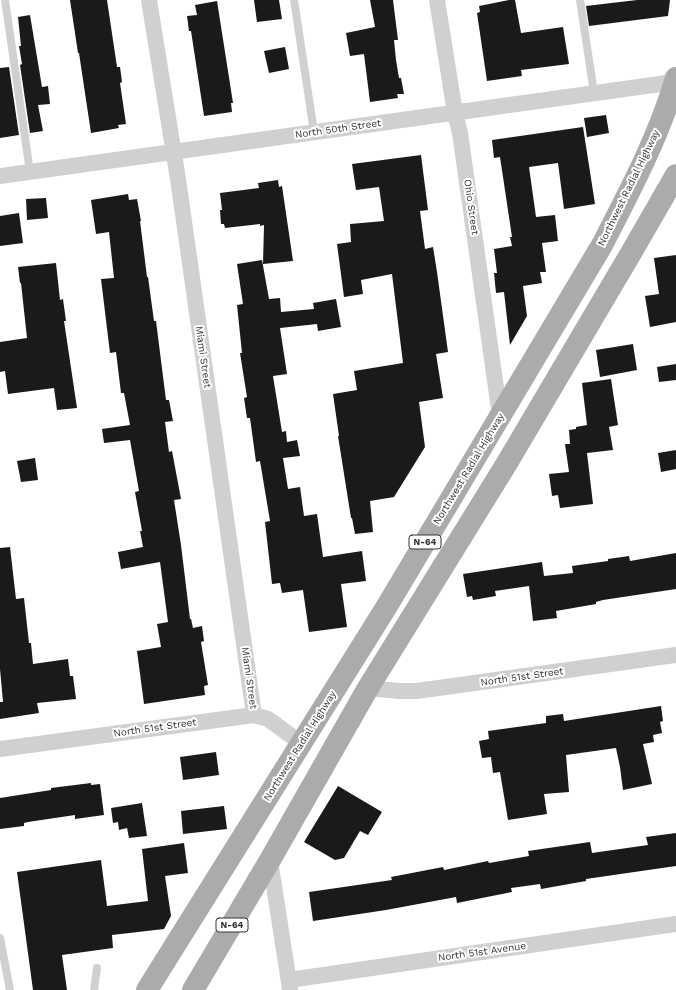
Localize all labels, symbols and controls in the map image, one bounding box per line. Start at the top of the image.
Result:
street label: North 50th Street [294,117,382,141]
street label: Northwest Radial Highway [596,128,662,248]
street label: Ohio Street [461,179,481,235]
street label: Miami Street [193,325,213,389]
street label: Northwest Radial Highway [431,411,507,527]
road number: N-64 [409,535,441,549]
street label: Miami Street [239,646,259,710]
street label: North 51st Street [480,665,564,689]
street label: Northwest Radial Highway [261,689,339,803]
street label: North 51st Street [113,716,197,740]
road number: N-64 [216,918,248,932]
street label: North 51st Avenue [437,940,527,964]

